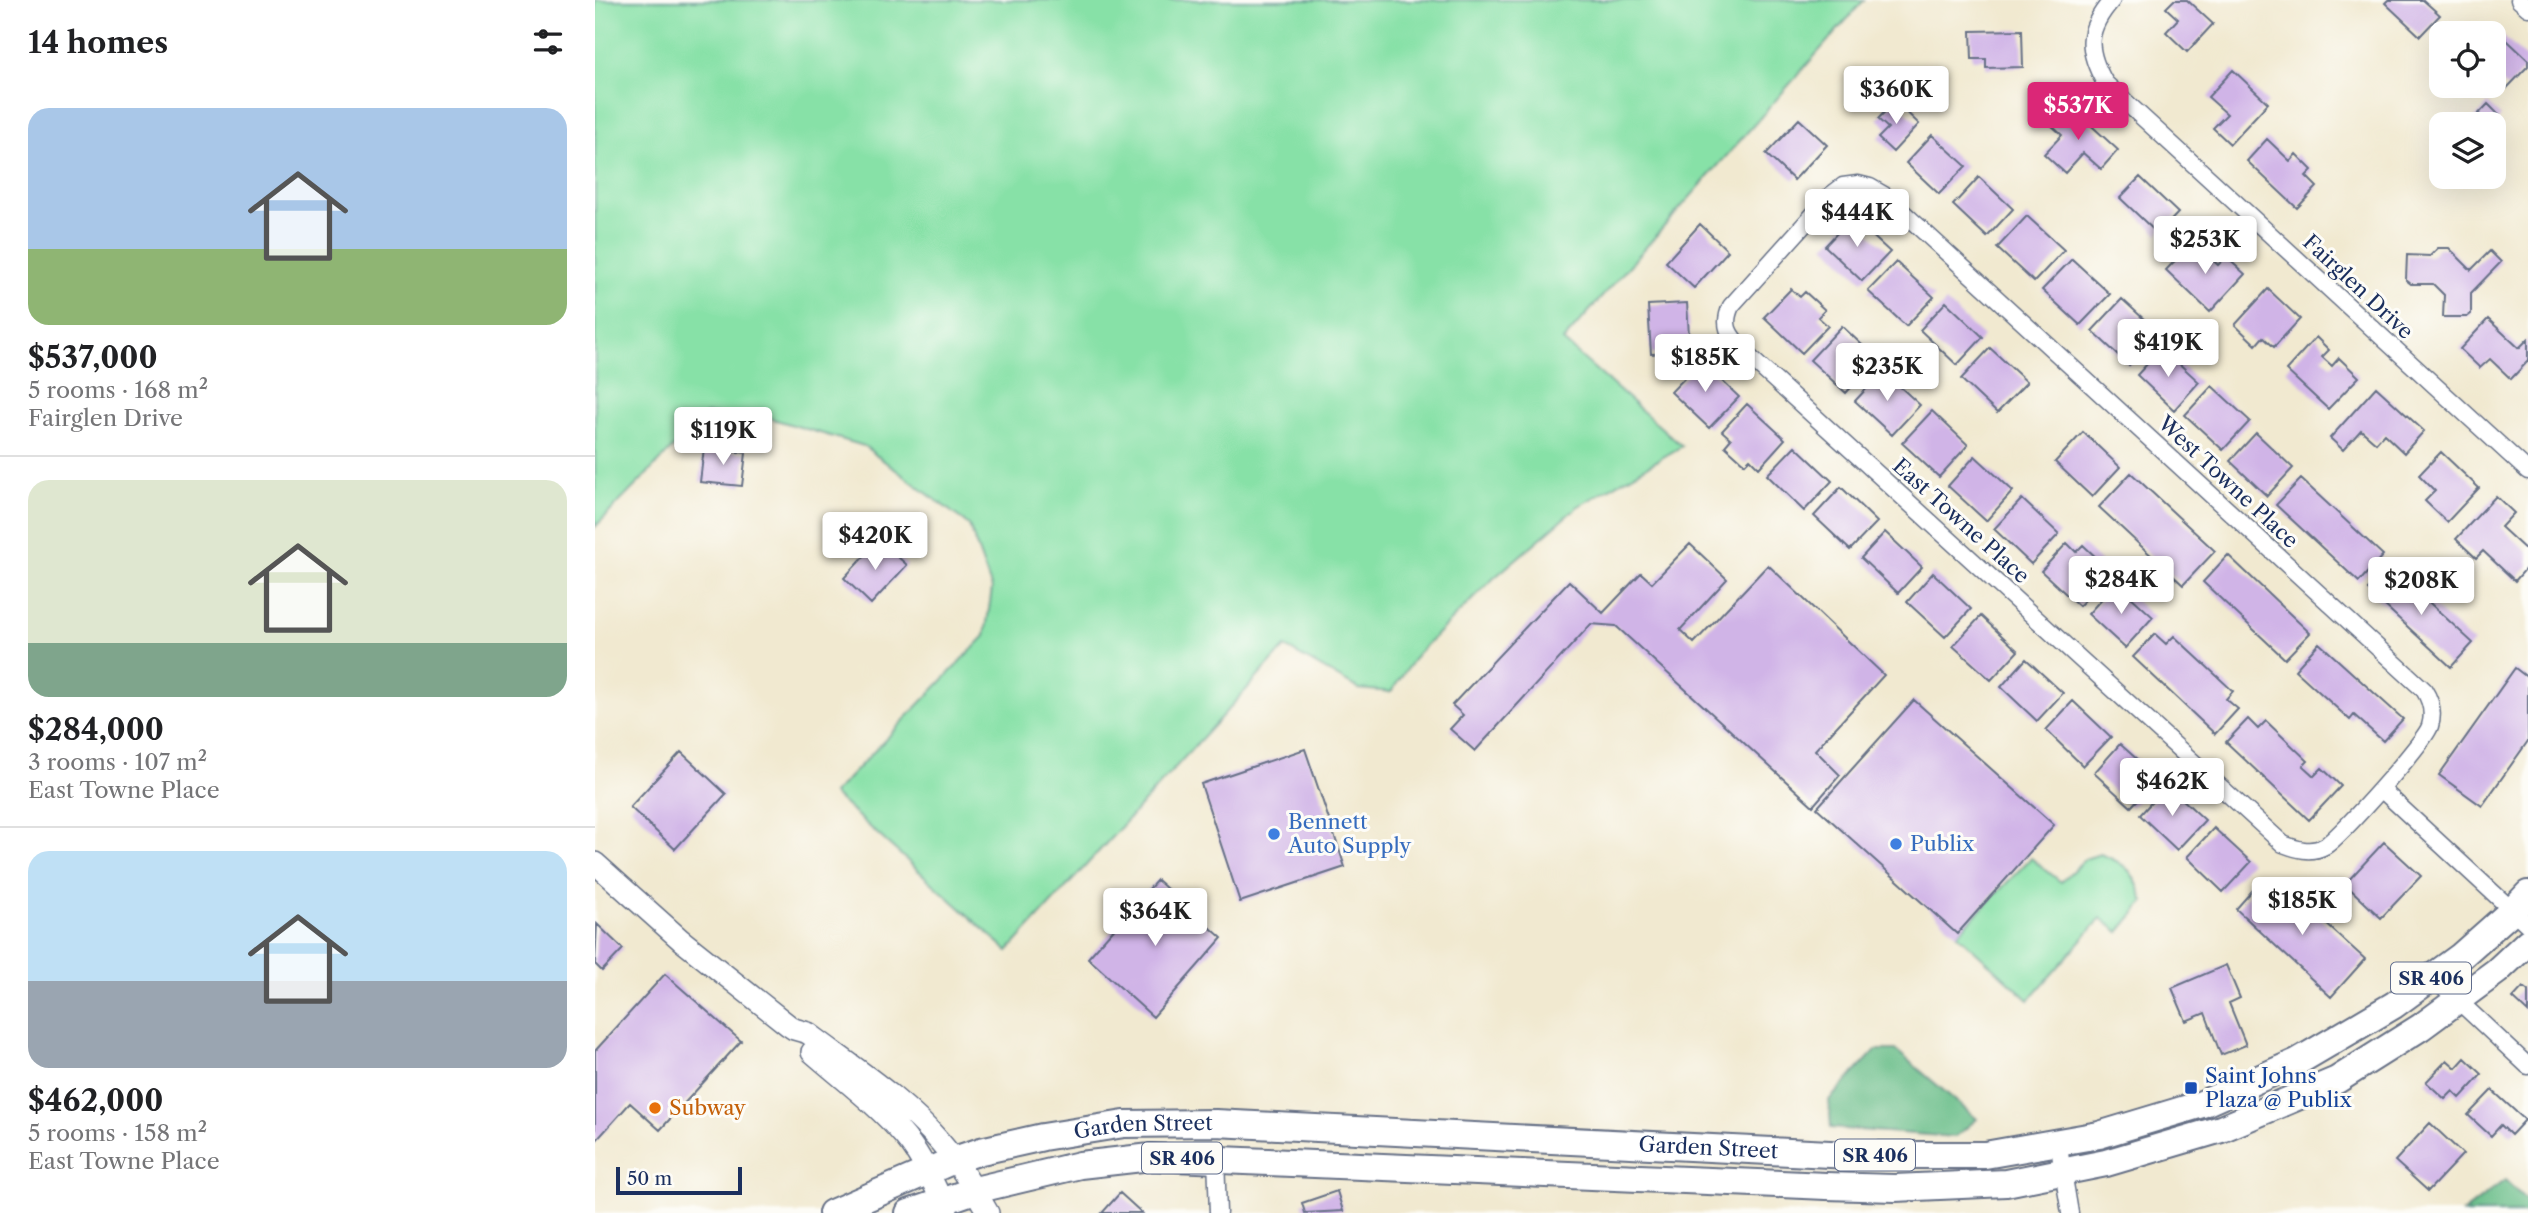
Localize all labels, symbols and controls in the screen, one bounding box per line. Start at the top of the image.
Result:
map controls [2429,21,2506,189]
button: locate [2429,21,2506,98]
icon: filters [529,23,567,61]
text: 14 homes [28,24,168,61]
pin: $360K [1847,66,1945,126]
text: $360K [1860,75,1932,103]
pin: $537K [2029,82,2127,142]
text: $537K [2044,91,2112,119]
button: layers [2429,112,2506,189]
icon: home [235,153,361,279]
pin: $444K [1808,190,1906,249]
text: $444K [1821,198,1893,226]
pin: $253K [2156,216,2254,276]
text: $253K [2170,225,2240,253]
street label: Fairglen Drive [2298,229,2419,344]
pin: $419K [2119,320,2217,379]
text: $419K [2134,328,2202,356]
pin: $185K [1656,334,1754,394]
text: $537,000 [28,339,158,376]
text: $185K [1671,343,1739,371]
pin: $235K [1838,344,1936,403]
text: $235K [1852,352,1922,380]
text: 5 rooms · 168 m² [28,376,208,404]
text: Fairglen Drive [28,404,183,432]
pin: $119K [674,407,772,467]
street label: West Towne Place [2152,410,2304,553]
text: $119K [690,416,756,444]
street label: East Towne Place [1888,453,2035,588]
pin: $420K [826,512,924,572]
text: $420K [838,521,912,549]
icon: home [235,525,361,651]
pin: $284K [2072,556,2170,616]
pin: $208K [2372,558,2470,617]
text: $284K [2085,565,2157,593]
text: $208K [2384,566,2458,594]
text: $284,000 [28,711,164,748]
text: 3 rooms · 107 m² [28,748,207,776]
pin: $462K [2123,758,2221,818]
text: $462K [2136,767,2208,795]
text: East Towne Place [28,776,220,804]
place label: Bennett Auto Supply [1287,809,1412,858]
marker: Bennett Auto Supply [1266,826,1282,842]
place label: Publix [1910,831,1975,856]
marker: Publix [1888,836,1904,852]
pin: $185K [2253,878,2351,937]
text: $185K [2268,886,2336,914]
pin: $364K [1106,888,1204,948]
icon: home [235,896,361,1022]
text: $364K [1119,897,1191,925]
road number: SR 406 [2391,962,2471,994]
place label: Saint Johns Plaza @ Publix [2205,1063,2352,1112]
marker: Saint Johns Plaza @ Publix [2183,1080,2199,1096]
text: $462,000 [28,1082,163,1119]
place label: Subway [669,1095,746,1120]
marker: Subway [647,1100,663,1116]
street label: Garden Street [1072,1110,1213,1144]
text: 5 rooms · 158 m² [28,1119,207,1147]
street label: Garden Street [1638,1131,1779,1163]
road number: SR 406 [1835,1140,1915,1170]
road number: SR 406 [1142,1142,1222,1174]
text: East Towne Place [28,1147,220,1175]
scale bar [616,1164,742,1196]
text: 50 m [627,1167,672,1190]

